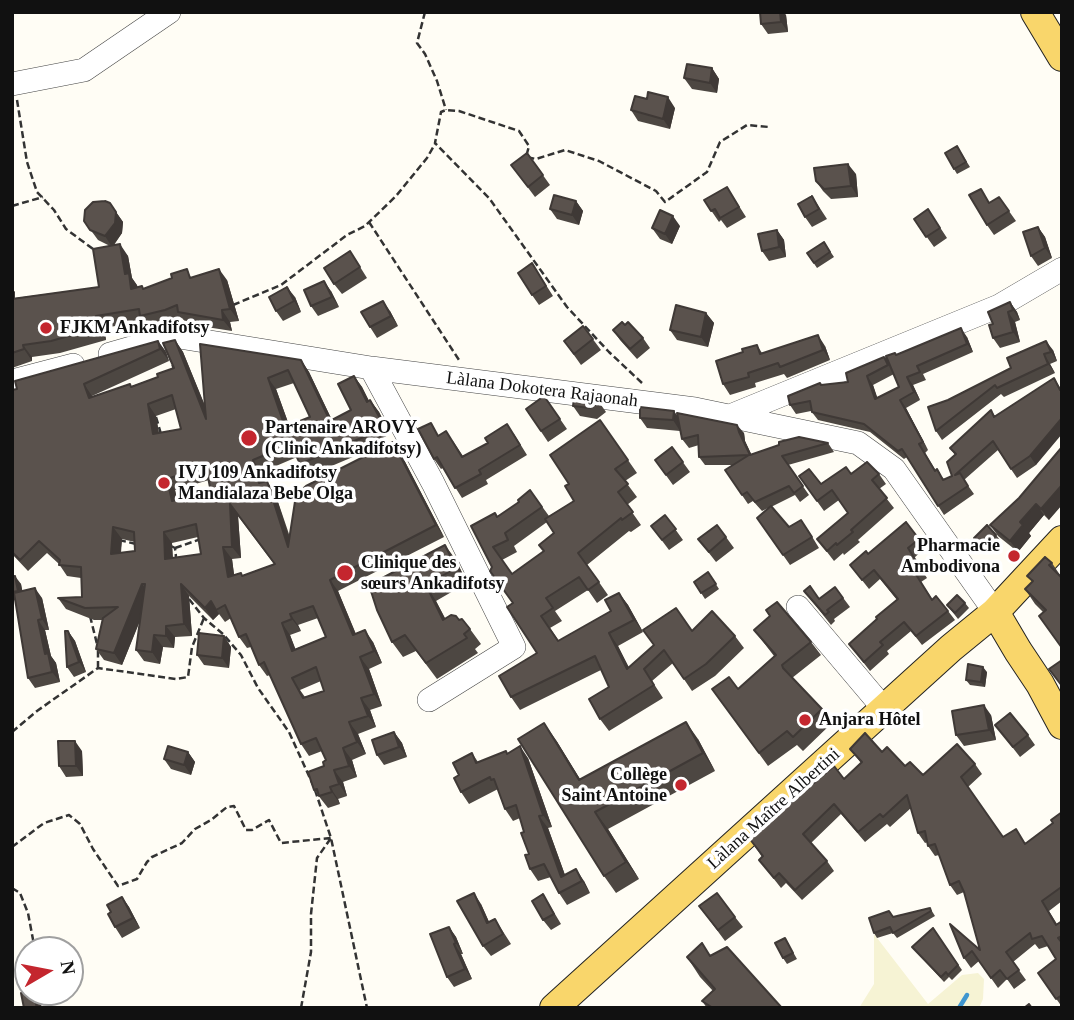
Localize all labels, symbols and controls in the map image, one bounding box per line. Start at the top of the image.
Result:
place label: FJKM Ankadifotsy [60,317,210,339]
marker: FJKM Ankadifotsy [38,320,54,336]
street label: Làlana Dokotera Rajaonah [445,368,639,412]
place label: Partenaire AROVY (Clinic Ankadifotsy) [265,417,422,460]
marker: Partenaire AROVY (Clinic Ankadifotsy) [239,428,259,448]
place label: IVJ 109 Ankadifotsy Mandialaza Bebe Olga [178,462,353,504]
marker: IVJ 109 Ankadifotsy Mandialaza Bebe Olga [156,475,172,491]
place label: Pharmacie Ambodivona [901,535,1000,578]
marker: Pharmacie Ambodivona [1006,548,1022,564]
place label: Clinique des sœurs Ankadifotsy [361,552,505,594]
marker: Clinique des sœurs Ankadifotsy [335,563,355,583]
place label: Anjara Hôtel [819,709,920,731]
marker: Anjara Hôtel [797,712,813,728]
street label: Làlana Maître Albertini [703,744,845,874]
place label: Collège Saint Antoine [561,764,667,806]
marker: Collège Saint Antoine [673,777,689,793]
north arrow [14,936,84,1006]
text: N [57,959,80,976]

